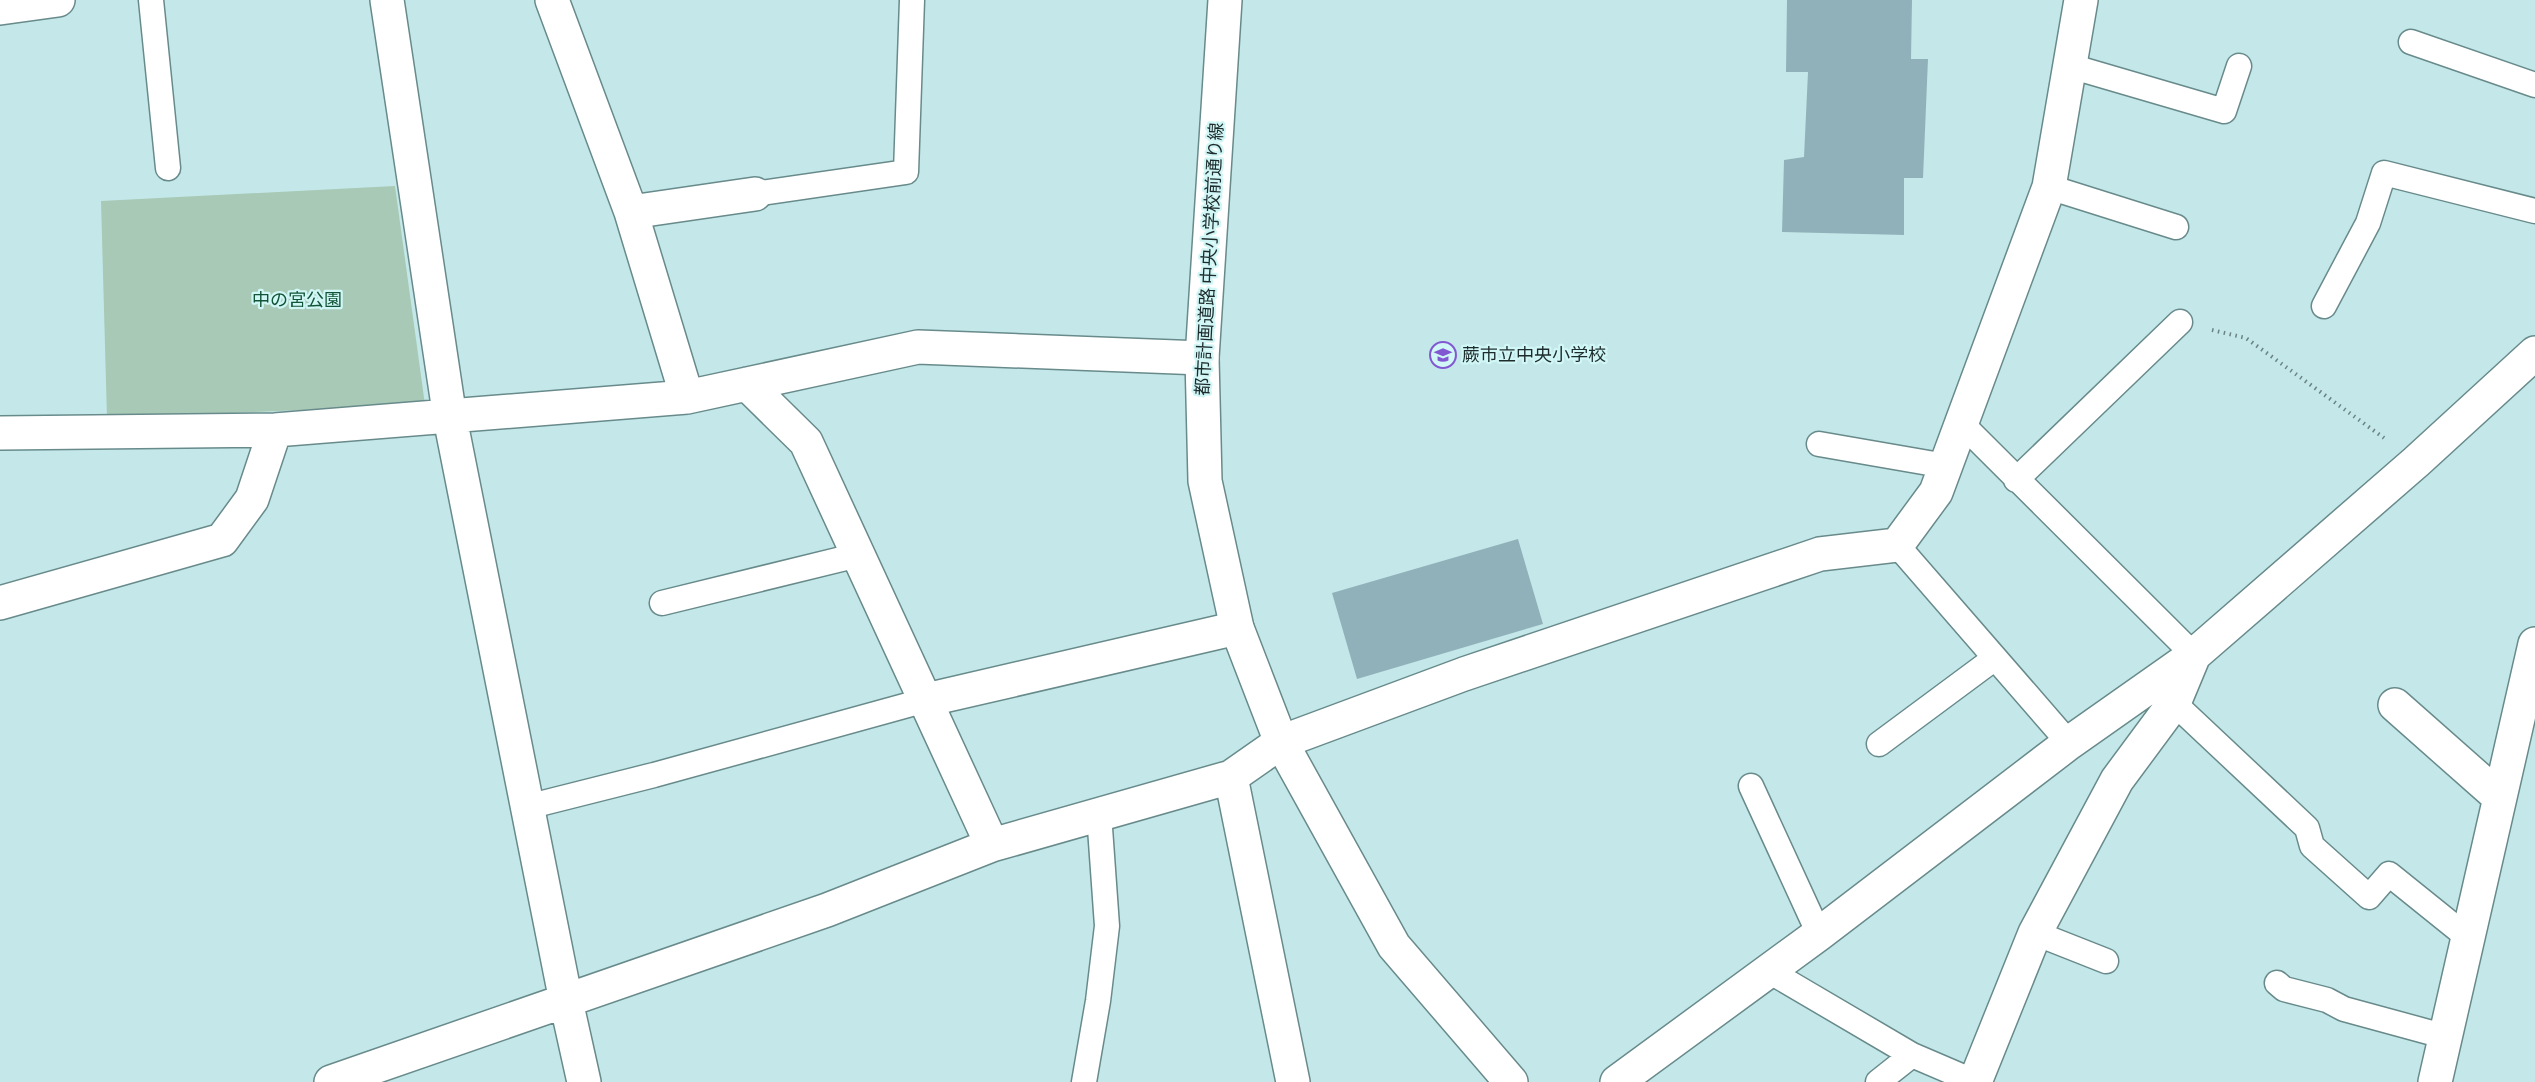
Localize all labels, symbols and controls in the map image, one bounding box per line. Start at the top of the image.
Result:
street label: 都市計画道路 中央小学校前通り線 [1190,122,1230,396]
park label: 中の宮公園 [252,288,342,313]
school or university icon: 蕨市立中央小学校 [1428,340,1458,370]
place label: 蕨市立中央小学校 [1462,343,1606,368]

